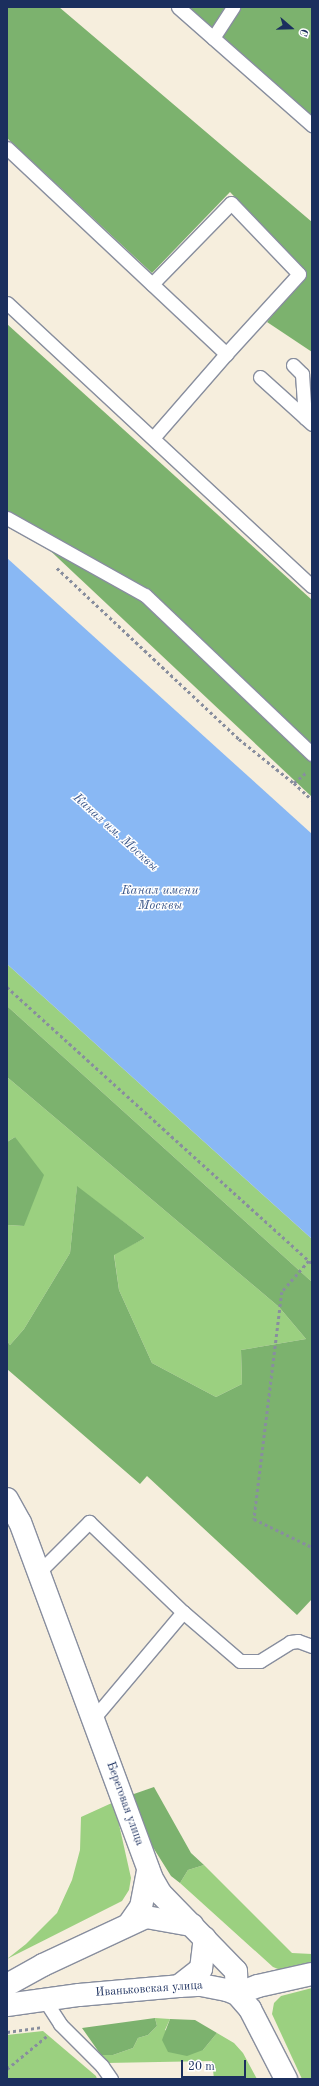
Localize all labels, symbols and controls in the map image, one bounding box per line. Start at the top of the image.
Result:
north arrow [271,8,311,48]
text: С [296,27,309,38]
water label: Канал им. Москвы [69,791,161,875]
water label: Канал имени Москвы [121,884,199,915]
street label: Береговая улица [102,1760,146,1848]
street label: Иваньковская улица [95,1979,203,2001]
scale bar [183,2052,248,2078]
text: 20 m [188,2061,215,2073]

